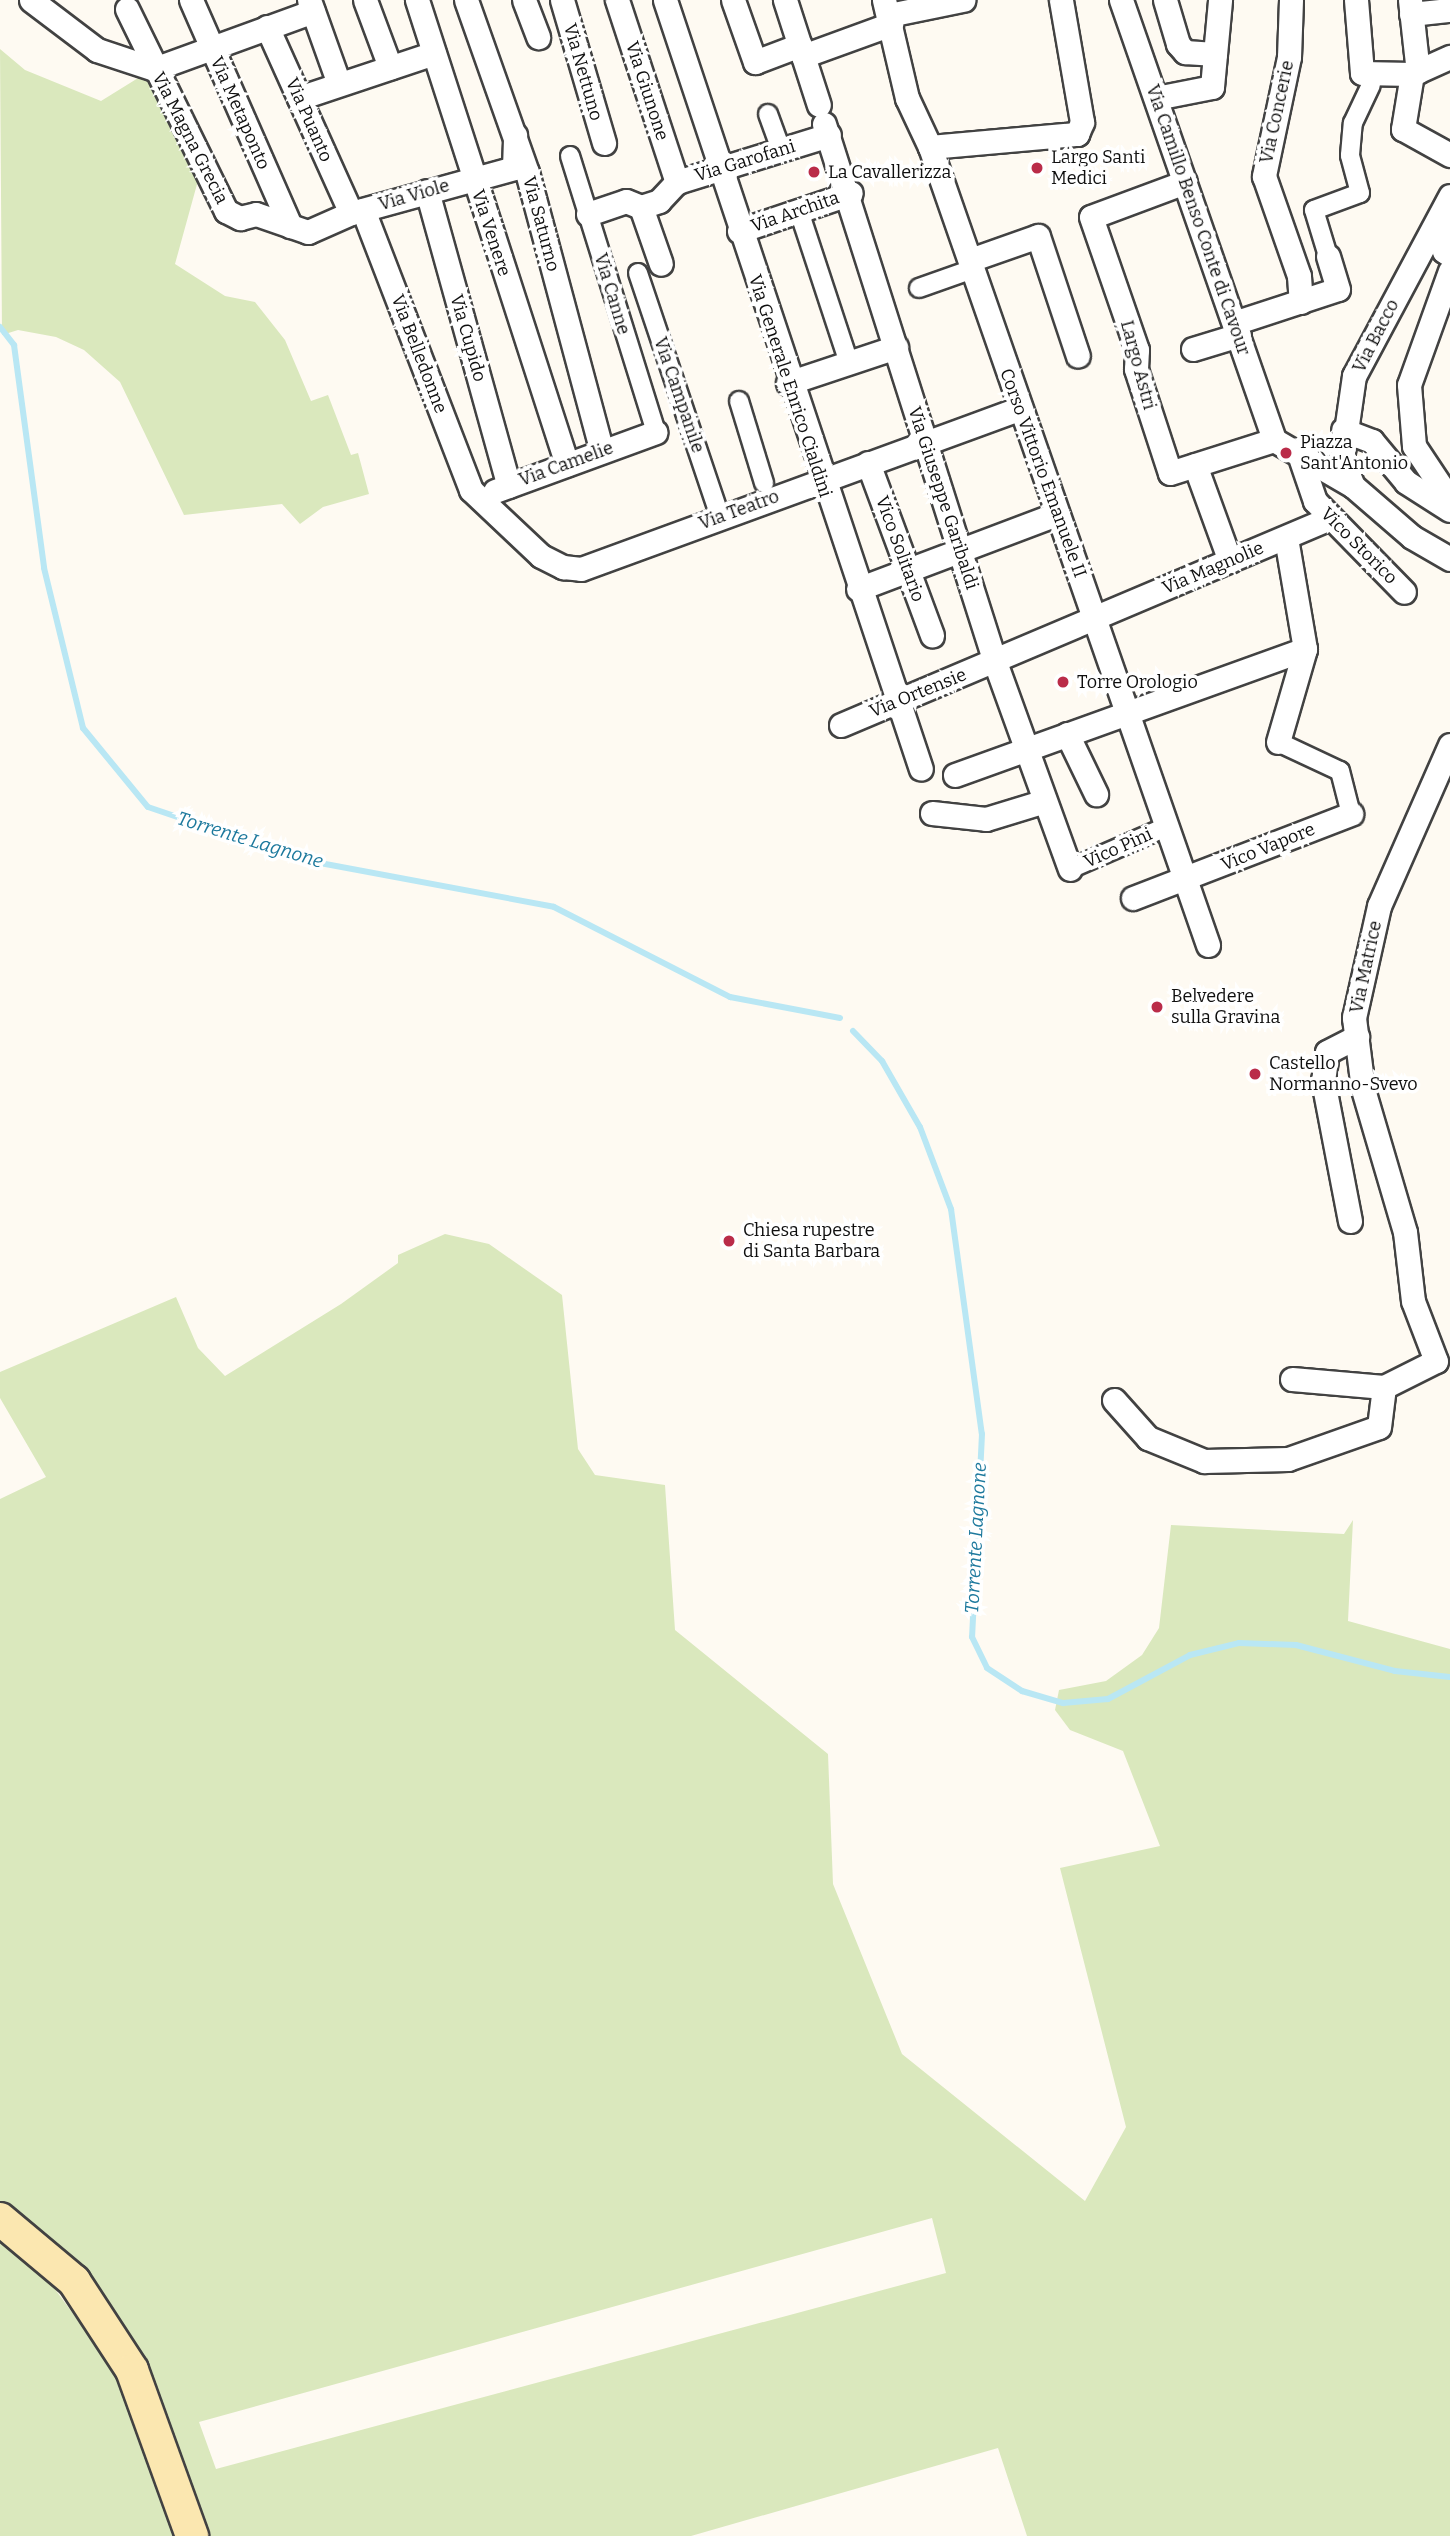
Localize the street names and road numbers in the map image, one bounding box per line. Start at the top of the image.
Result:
street label: Via Nettuno [559,21,607,123]
street label: Via Giunone [621,39,673,143]
street label: Via Metaponto [206,53,274,173]
street label: Via Concerie [1256,59,1298,165]
street label: Via Magna Grecia [147,68,233,208]
street label: Via Puanto [281,75,337,165]
street label: Via Camillo Benso Conte di Cavour [1141,82,1255,358]
street label: Via Garofani [692,136,798,186]
street label: Via Saturno [518,174,564,274]
street label: Via Viole [376,175,452,215]
street label: Via Venere [467,187,515,279]
street label: Via Archita [748,187,842,237]
street label: Via Canne [589,251,635,337]
street label: Via Generale Enrico Cialdini [744,272,836,500]
street label: Via Belledonne [386,292,452,416]
street label: Via Cupido [445,292,491,384]
street label: Via Bacco [1348,296,1404,376]
street label: Largo Astri [1116,318,1160,412]
street label: Via Campanile [649,334,709,456]
street label: Corso Vittorio Emanuele II [995,366,1091,580]
street label: Via Giuseppe Garibaldi [903,404,983,592]
street label: Via Camelie [516,437,616,491]
street label: Via Teatro [696,485,782,535]
street label: Vico Solitario [871,493,929,605]
street label: Vico Storico [1316,503,1402,589]
street label: Via Magnolie [1159,537,1267,599]
street label: Via Ortensie [866,664,970,722]
street label: Vico Vapore [1218,818,1318,876]
street label: Vico Pini [1080,823,1156,873]
street label: Via Matrice [1346,919,1386,1015]

